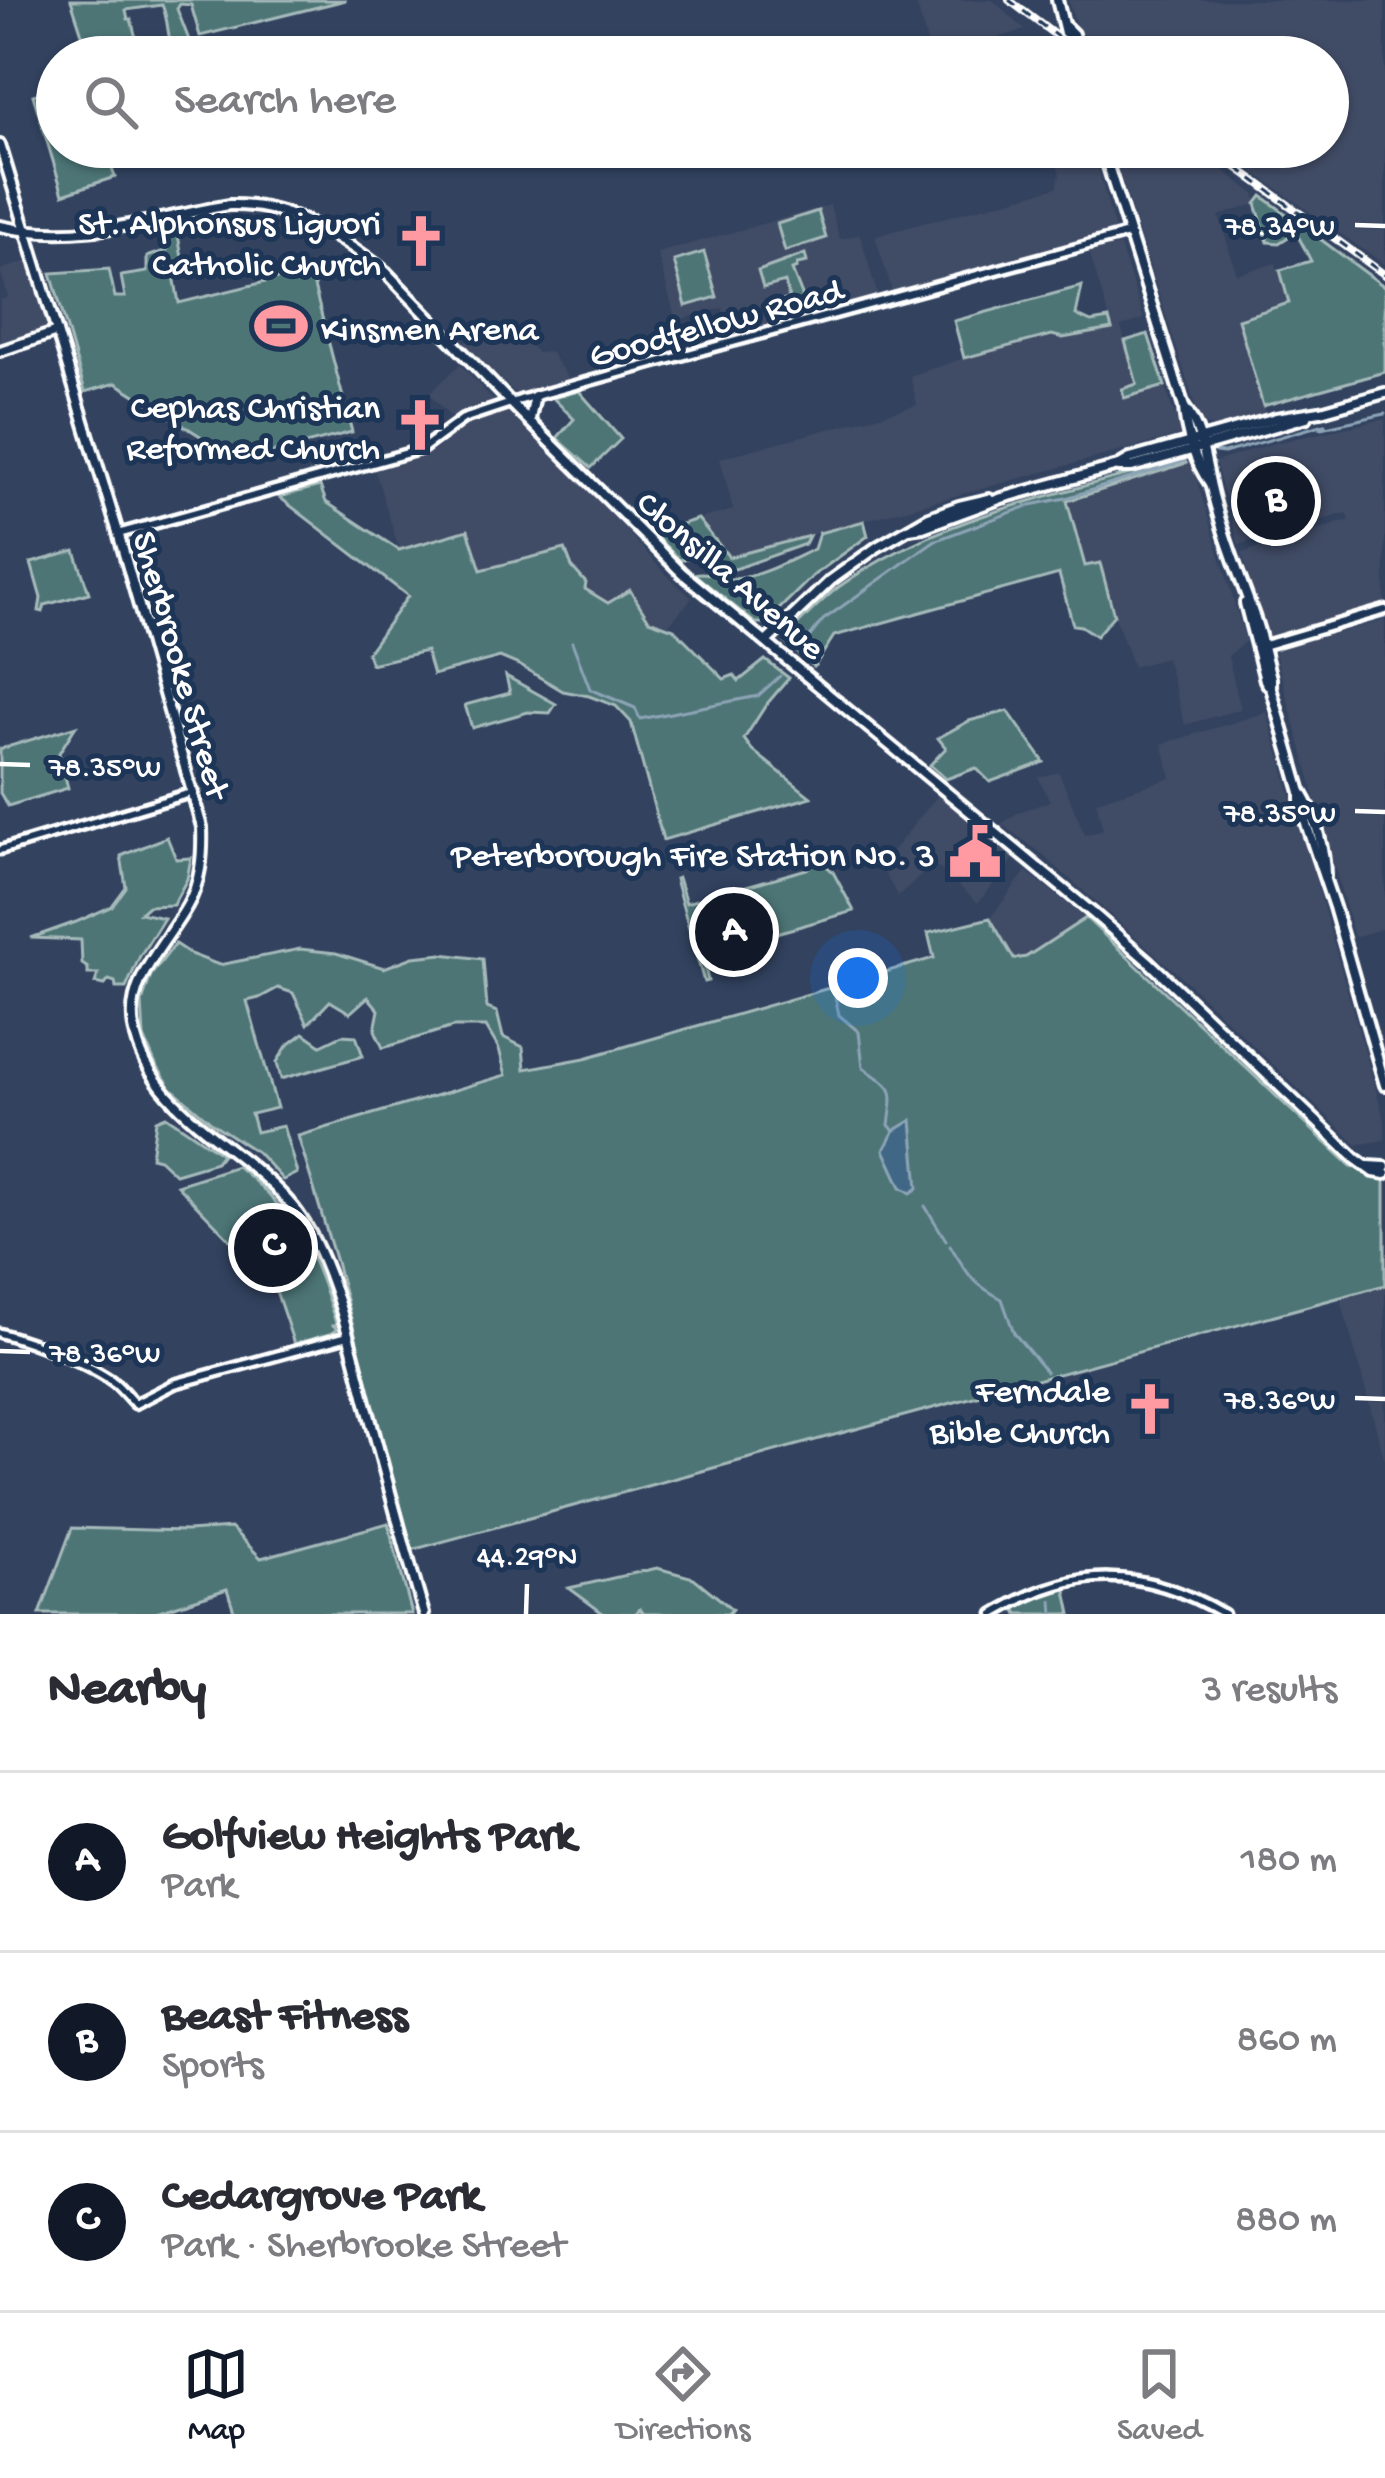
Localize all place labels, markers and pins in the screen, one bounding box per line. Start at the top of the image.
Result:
place label: St. Alphonsus Liguori Catholic Church [78,205,381,289]
church icon: St. Alphonsus Liguori Catholic Church [392,212,450,270]
sports icon: Kinsmen Arena [252,297,310,355]
place label: Kinsmen Arena [321,311,539,354]
place label: Cephas Christian Reformed Church [126,389,380,473]
church icon: Cephas Christian Reformed Church [391,396,449,454]
pin: B [1237,456,1315,546]
public building icon: Peterborough Fire Station No. 3 [946,823,1004,881]
place label: Peterborough Fire Station No. 3 [450,837,935,880]
pin: A [695,887,773,977]
pin: C [234,1203,312,1293]
place label: Ferndale Bible Church [929,1373,1110,1457]
church icon: Ferndale Bible Church [1121,1380,1179,1438]

